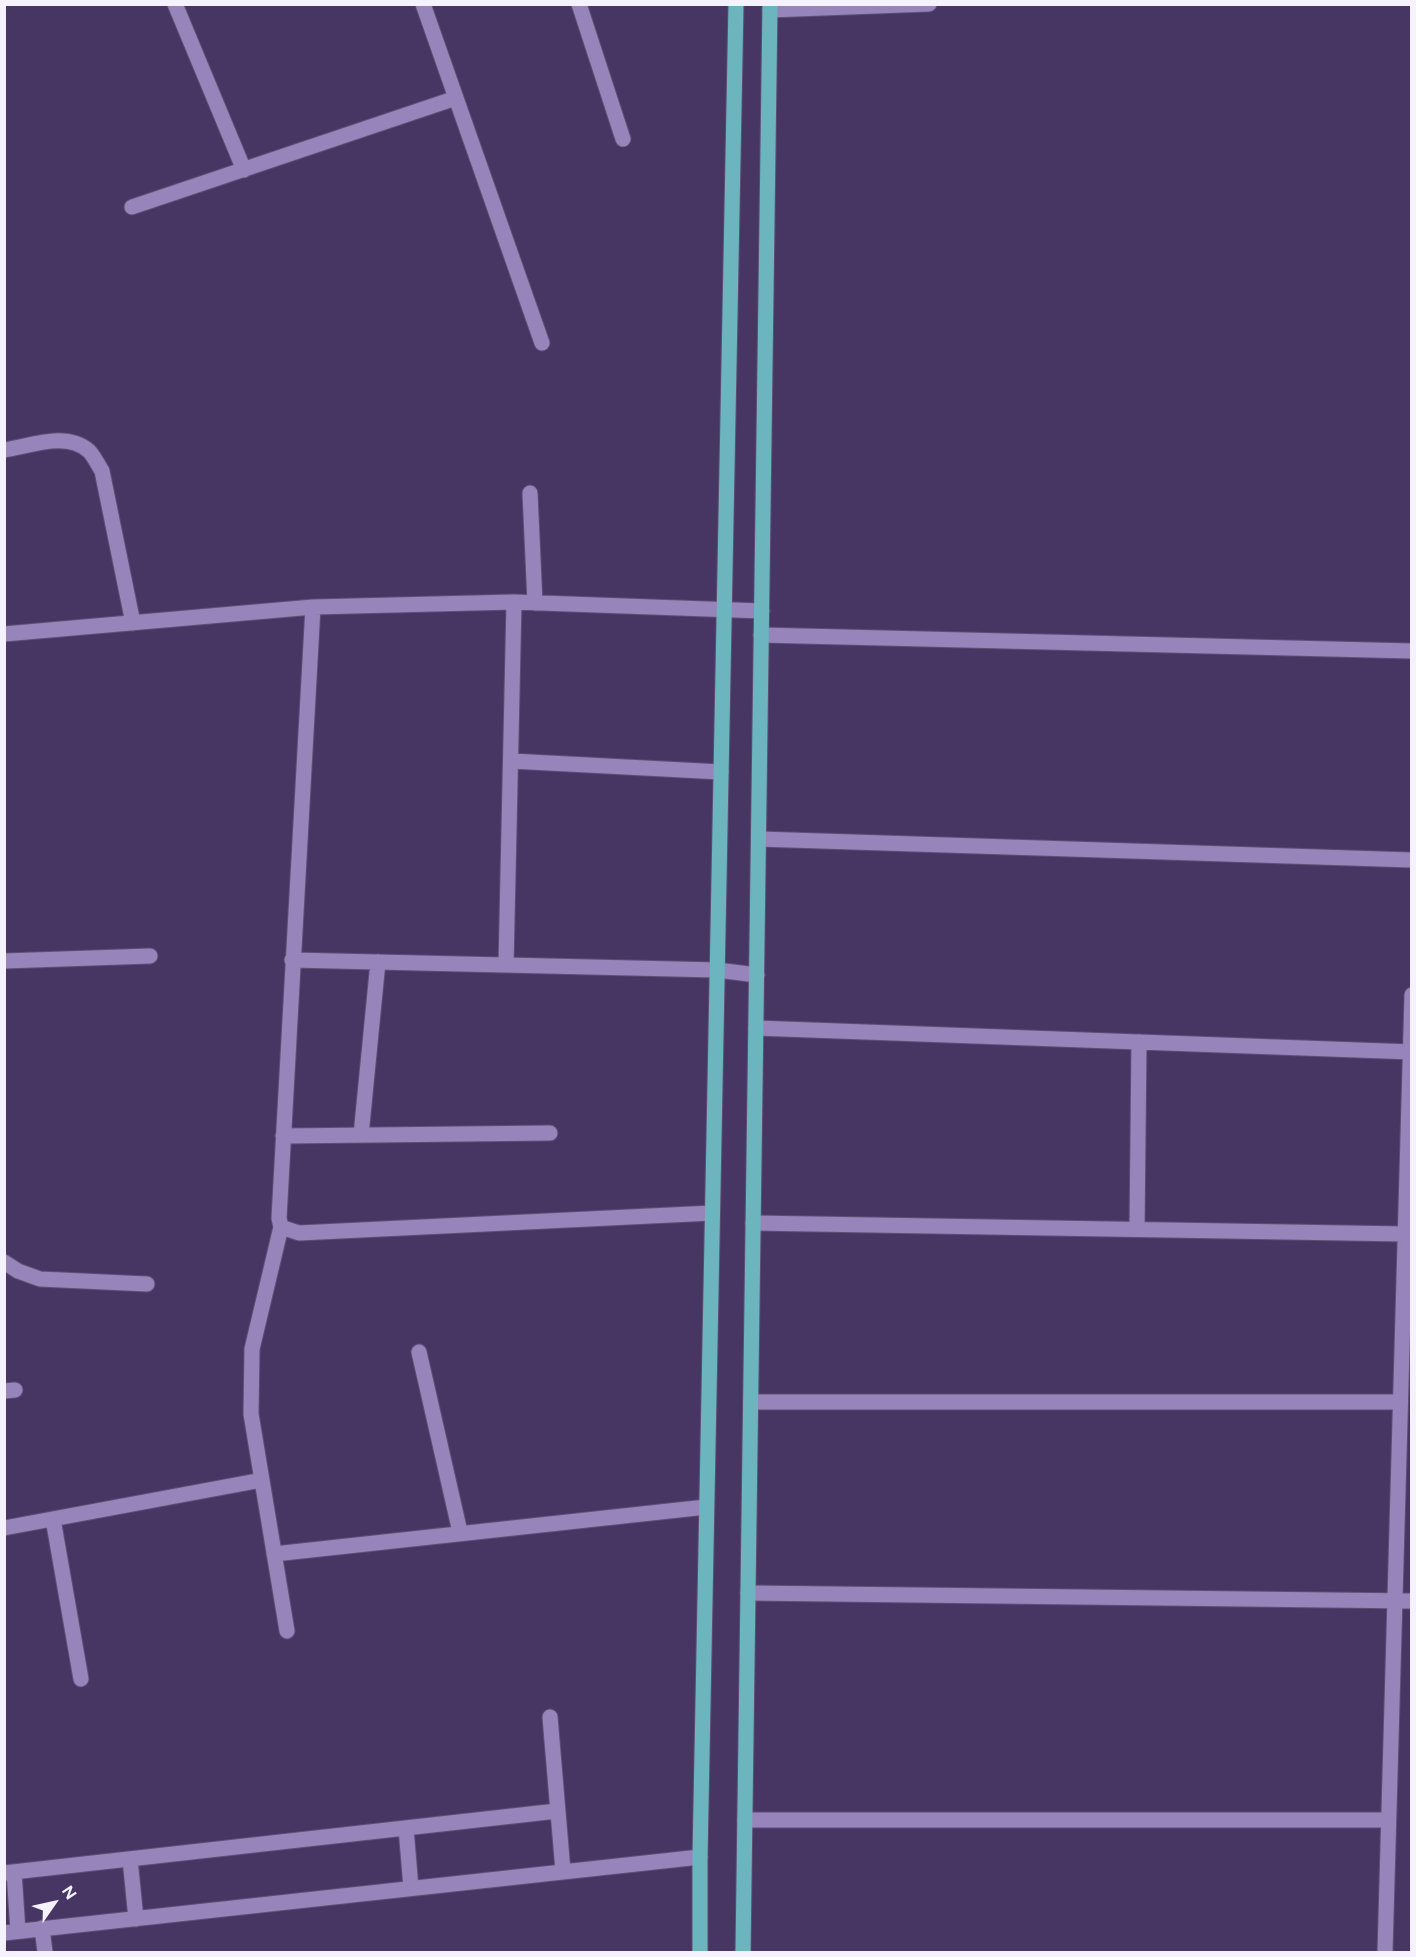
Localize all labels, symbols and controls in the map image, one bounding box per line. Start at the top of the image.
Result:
north arrow [24,1873,84,1933]
text: N [58,1882,81,1903]

